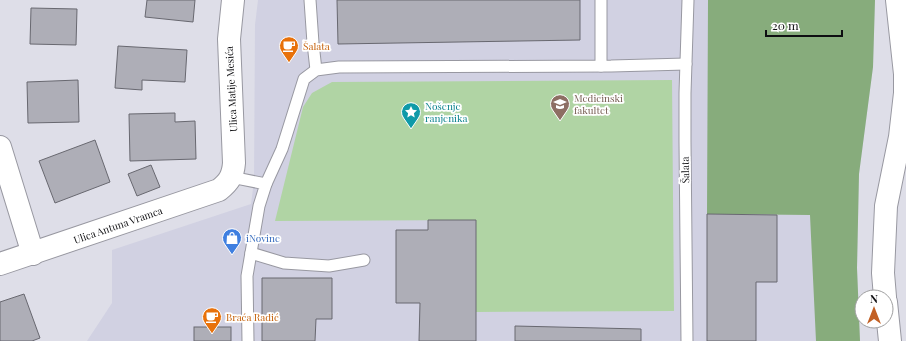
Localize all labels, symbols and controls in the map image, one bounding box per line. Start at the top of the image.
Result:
scale bar [766,12,842,38]
text: 20 m [772,17,799,33]
cafe icon: Šalata [278,35,300,63]
place label: Šalata [303,39,330,53]
street label: Ulica Matije Mesića [222,46,240,132]
place label: Medicinski fakultet [574,91,623,117]
school or university icon: Medicinski fakultet [549,93,571,121]
place label: Nošenje ranjenika [425,99,467,125]
place icon: Nošenje ranjenika [400,101,422,129]
street label: Šalata [678,156,692,183]
street label: Ulica Antuna Vramca [72,203,164,247]
shop icon: iNovine [221,227,243,255]
place label: iNovine [246,231,280,245]
north arrow [854,289,894,329]
text: N [870,291,878,306]
cafe icon: Braća Radić [201,306,223,334]
place label: Braća Radić [226,310,279,324]

